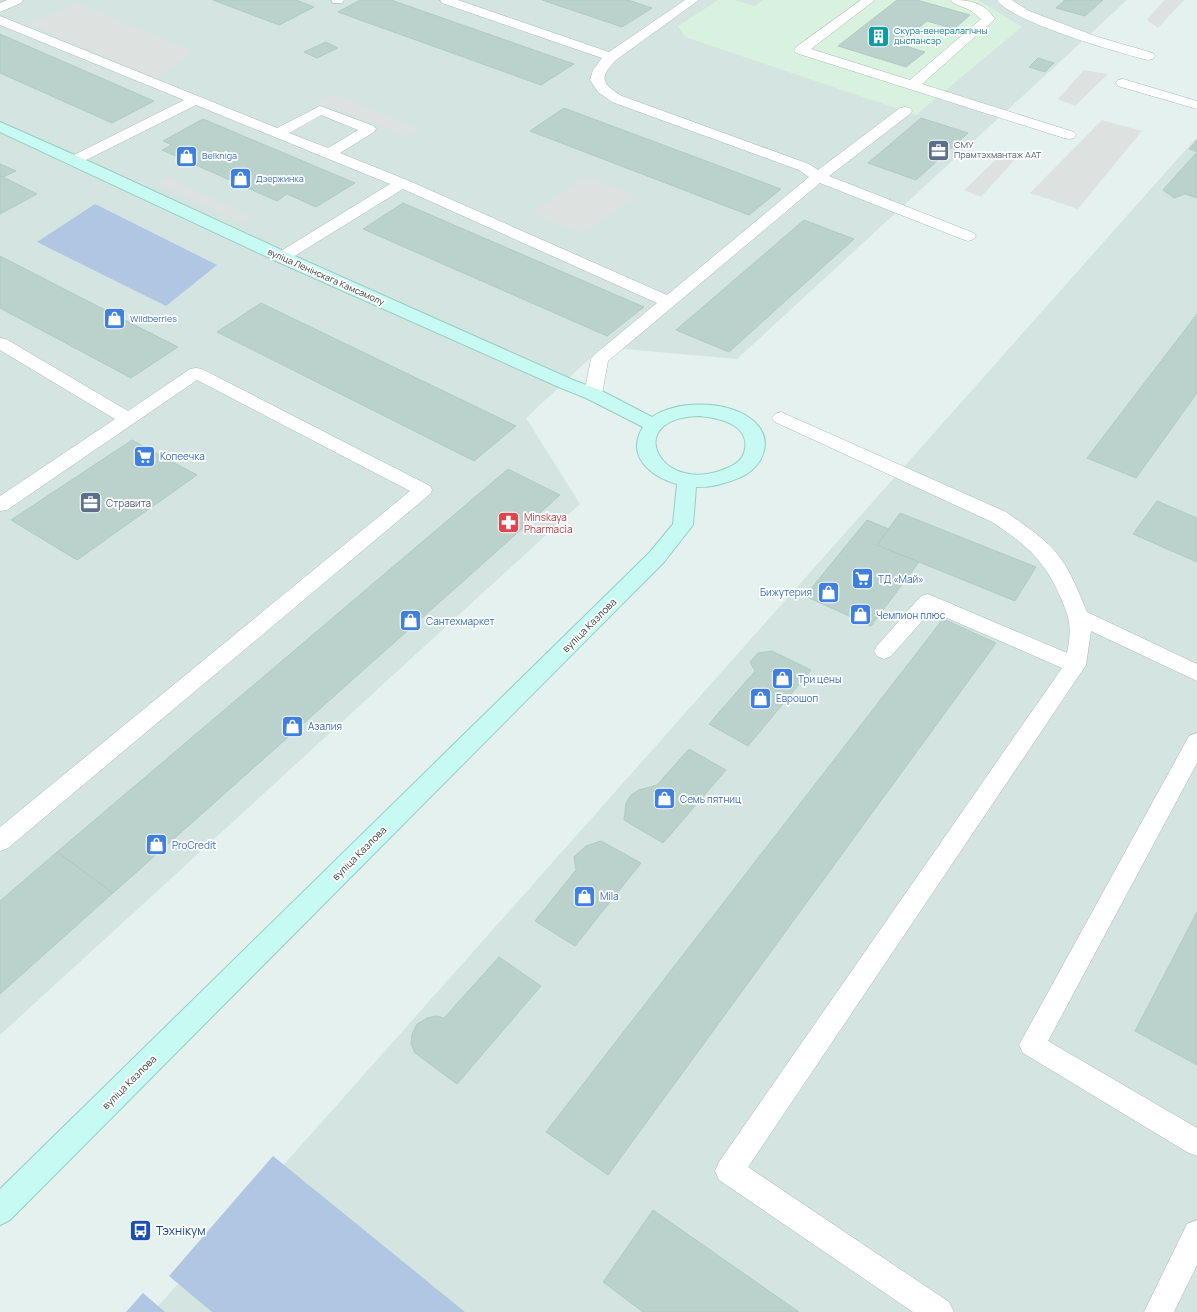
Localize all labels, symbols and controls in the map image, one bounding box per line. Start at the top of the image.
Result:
building icon: Скура-венералагічны дыспансэр [866,23,892,49]
place label: Скура-венералагічны дыспансэр [894,24,987,47]
office icon: СМУ Прамтэхмантаж ААТ [925,137,951,163]
place label: СМУ Прамтэхмантаж ААТ [954,138,1042,161]
shop icon: Belkniga [174,143,200,169]
place label: Belkniga [202,149,237,162]
shop icon: Дзержинка [227,166,253,192]
place label: Дзержинка [256,172,304,185]
street label: вуліца Ленінскага Камсамолу [266,245,387,308]
shop icon: Wildberries [102,306,128,332]
place label: Wildberries [130,312,177,325]
supermarket icon: Копеечка [132,443,158,469]
place label: Копеечка [160,449,205,463]
office icon: Стравита [78,490,104,516]
place label: Стравита [106,496,151,510]
pharmacy icon: Minskaya Pharmacia [496,510,522,536]
place label: Minskaya Pharmacia [524,510,572,536]
supermarket icon: ТД «Май» [850,566,876,592]
place label: ТД «Май» [878,572,924,586]
shop icon: Бижутерия [815,579,841,605]
place label: Бижутерия [760,585,812,599]
street label: вуліца Казлова [559,595,619,655]
shop icon: Чемпион плюс [847,602,873,628]
shop icon: Сантехмаркет [397,608,423,634]
place label: Чемпион плюс [876,608,946,622]
place label: Сантехмаркет [426,614,495,628]
shop icon: Три цены [769,666,795,692]
place label: Три цены [798,672,842,686]
shop icon: Еврошоп [747,685,773,711]
place label: Еврошоп [776,691,818,705]
shop icon: Азалия [279,713,305,739]
place label: Азалия [308,719,342,733]
shop icon: Семь пятниц [652,786,678,812]
place label: Семь пятниц [680,792,742,806]
street label: вуліца Казлова [329,823,389,883]
shop icon: ProCredit [143,832,169,858]
place label: ProCredit [172,838,216,852]
shop icon: Mila [572,883,598,909]
place label: Mila [600,889,619,903]
street label: вуліца Казлова [99,1052,159,1112]
bus stop icon: Тэхнікум [128,1218,154,1244]
place label: Тэхнікум [156,1222,206,1239]

